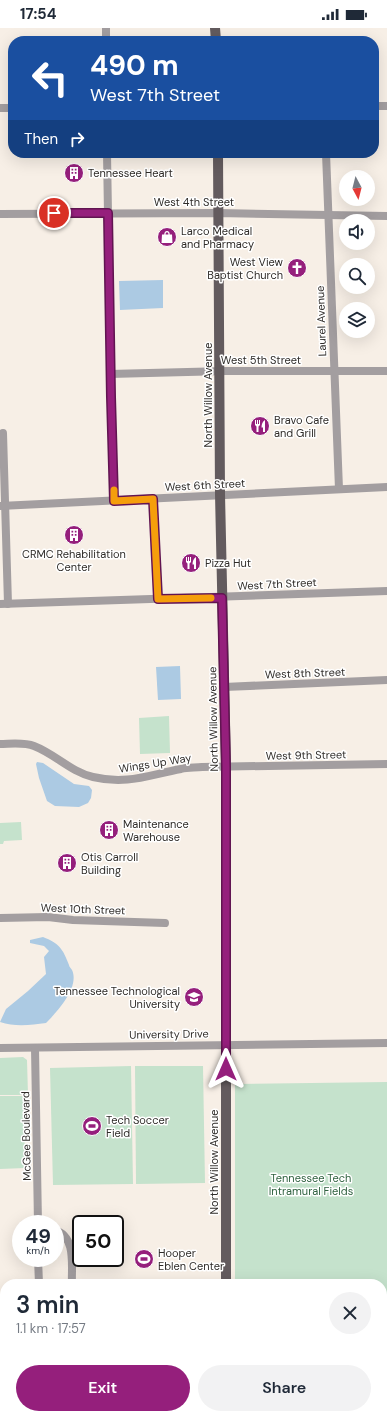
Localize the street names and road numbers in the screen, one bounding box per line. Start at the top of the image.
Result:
street label: West 4th Street [154,195,234,209]
street label: Laurel Avenue [313,285,329,357]
street label: North Willow Avenue [201,343,215,447]
street label: West 5th Street [221,353,301,367]
street label: West 6th Street [164,476,246,494]
street label: West 7th Street [237,575,317,593]
street label: West 8th Street [265,665,345,681]
street label: North Willow Avenue [205,666,221,772]
street label: West 9th Street [266,747,346,763]
street label: Wings Up Way [118,750,192,776]
street label: West 10th Street [41,901,125,917]
street label: University Drive [129,1026,209,1042]
street label: McGee Boulevard [18,1091,34,1181]
street label: North Willow Avenue [207,1110,221,1214]

